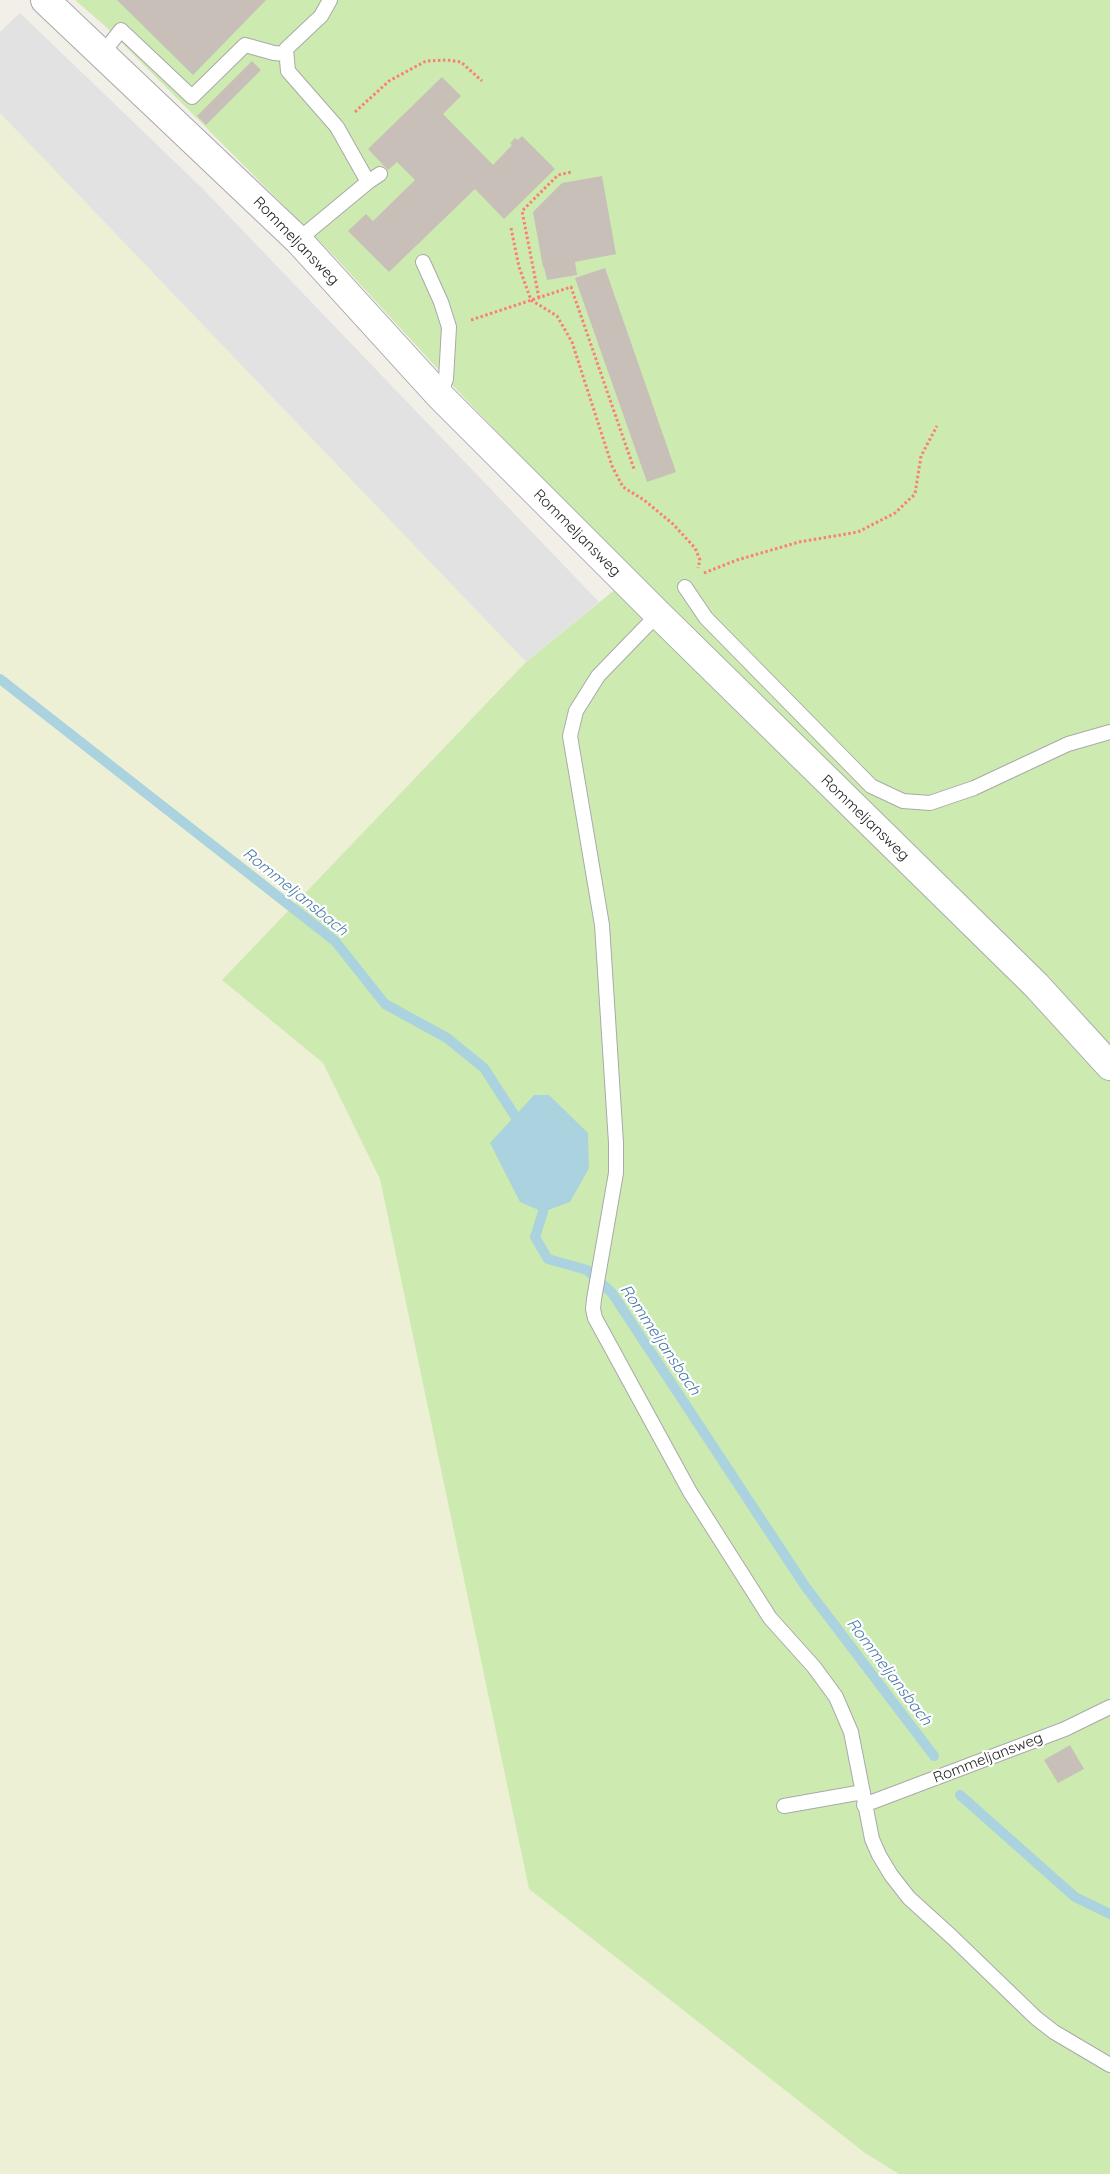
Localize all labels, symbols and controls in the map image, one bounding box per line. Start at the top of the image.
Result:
street label: Rommeljansweg [249,193,343,289]
street label: Rommeljansweg [530,486,624,580]
street label: Rommeljansweg [817,771,913,865]
water label: Rommeljansbach [239,844,351,940]
water label: Rommeljansbach [616,1281,704,1399]
water label: Rommeljansbach [842,1615,936,1729]
street label: Rommeljansweg [931,1729,1045,1787]

